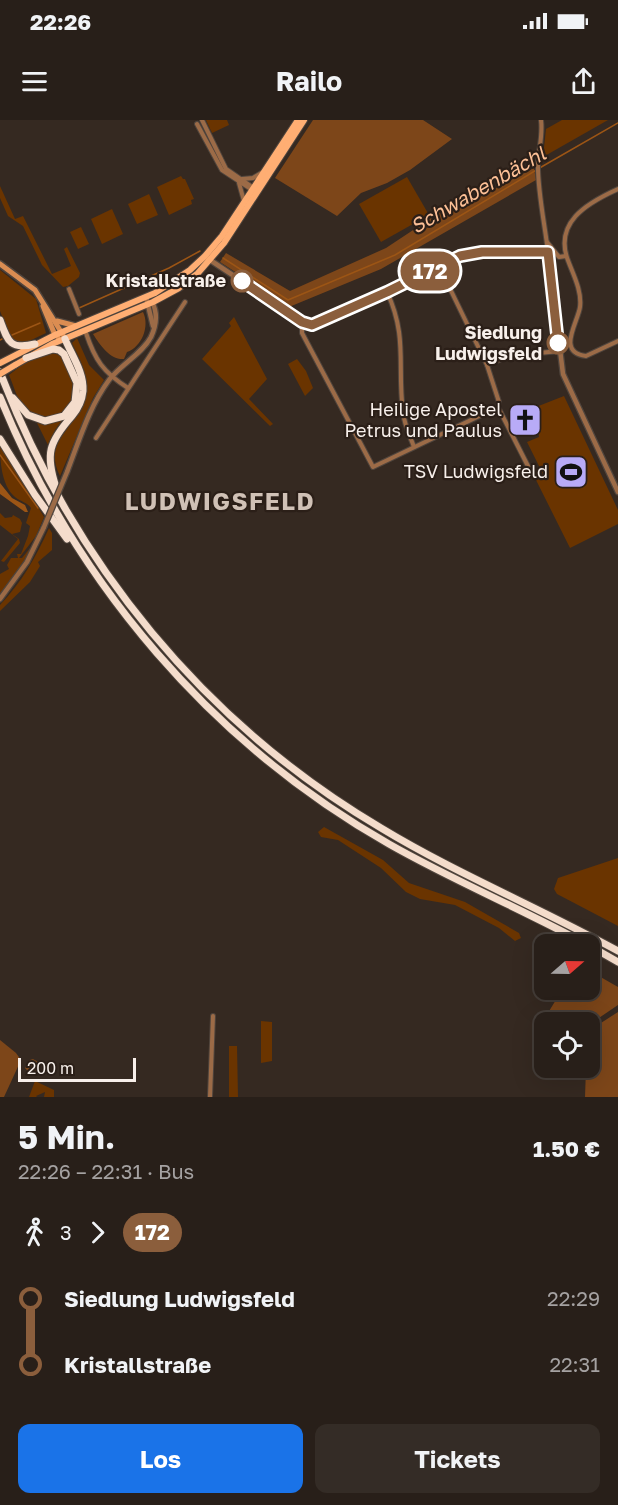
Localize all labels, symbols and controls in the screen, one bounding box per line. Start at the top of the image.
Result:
text: 22:26 [30,8,91,35]
icon: menu [18,65,51,98]
text: Railo [276,65,342,97]
icon: share [567,65,600,98]
water label: Schwabenbächl [406,140,550,238]
line badge: 172 [396,252,464,290]
text: 172 [412,258,448,284]
place label: Kristallstraße [106,269,226,291]
marker: Kristallstraße [231,270,253,292]
place label: Siedlung Ludwigsfeld [435,321,542,364]
marker: Siedlung Ludwigsfeld [547,332,569,354]
place label: Heilige Apostel Petrus und Paulus [344,398,502,441]
church icon: Heilige Apostel Petrus und Paulus [507,402,543,438]
sports icon: TSV Ludwigsfeld [553,454,589,490]
place label: TSV Ludwigsfeld [404,460,548,482]
district label: LUDWIGSFELD [125,486,315,515]
north arrow [534,934,600,1000]
map controls [534,934,600,1078]
button: locate [534,1012,600,1078]
scale bar [18,1055,136,1082]
text: 200 m [27,1058,74,1078]
text: 5 Min. [18,1117,115,1156]
text: 1.50 € [533,1135,600,1162]
text: 22:26 – 22:31 · Bus [18,1159,194,1183]
icon: walk [18,1216,51,1249]
icon: forward [81,1216,114,1249]
text: 172 [135,1219,170,1245]
text: 3 [60,1220,72,1244]
text: Siedlung Ludwigsfeld [64,1285,295,1312]
text: 22:29 [547,1286,600,1310]
text: Kristallstraße [64,1351,211,1378]
text: 22:31 [549,1352,600,1376]
button: Los [18,1424,303,1493]
button: Tickets [315,1424,600,1493]

